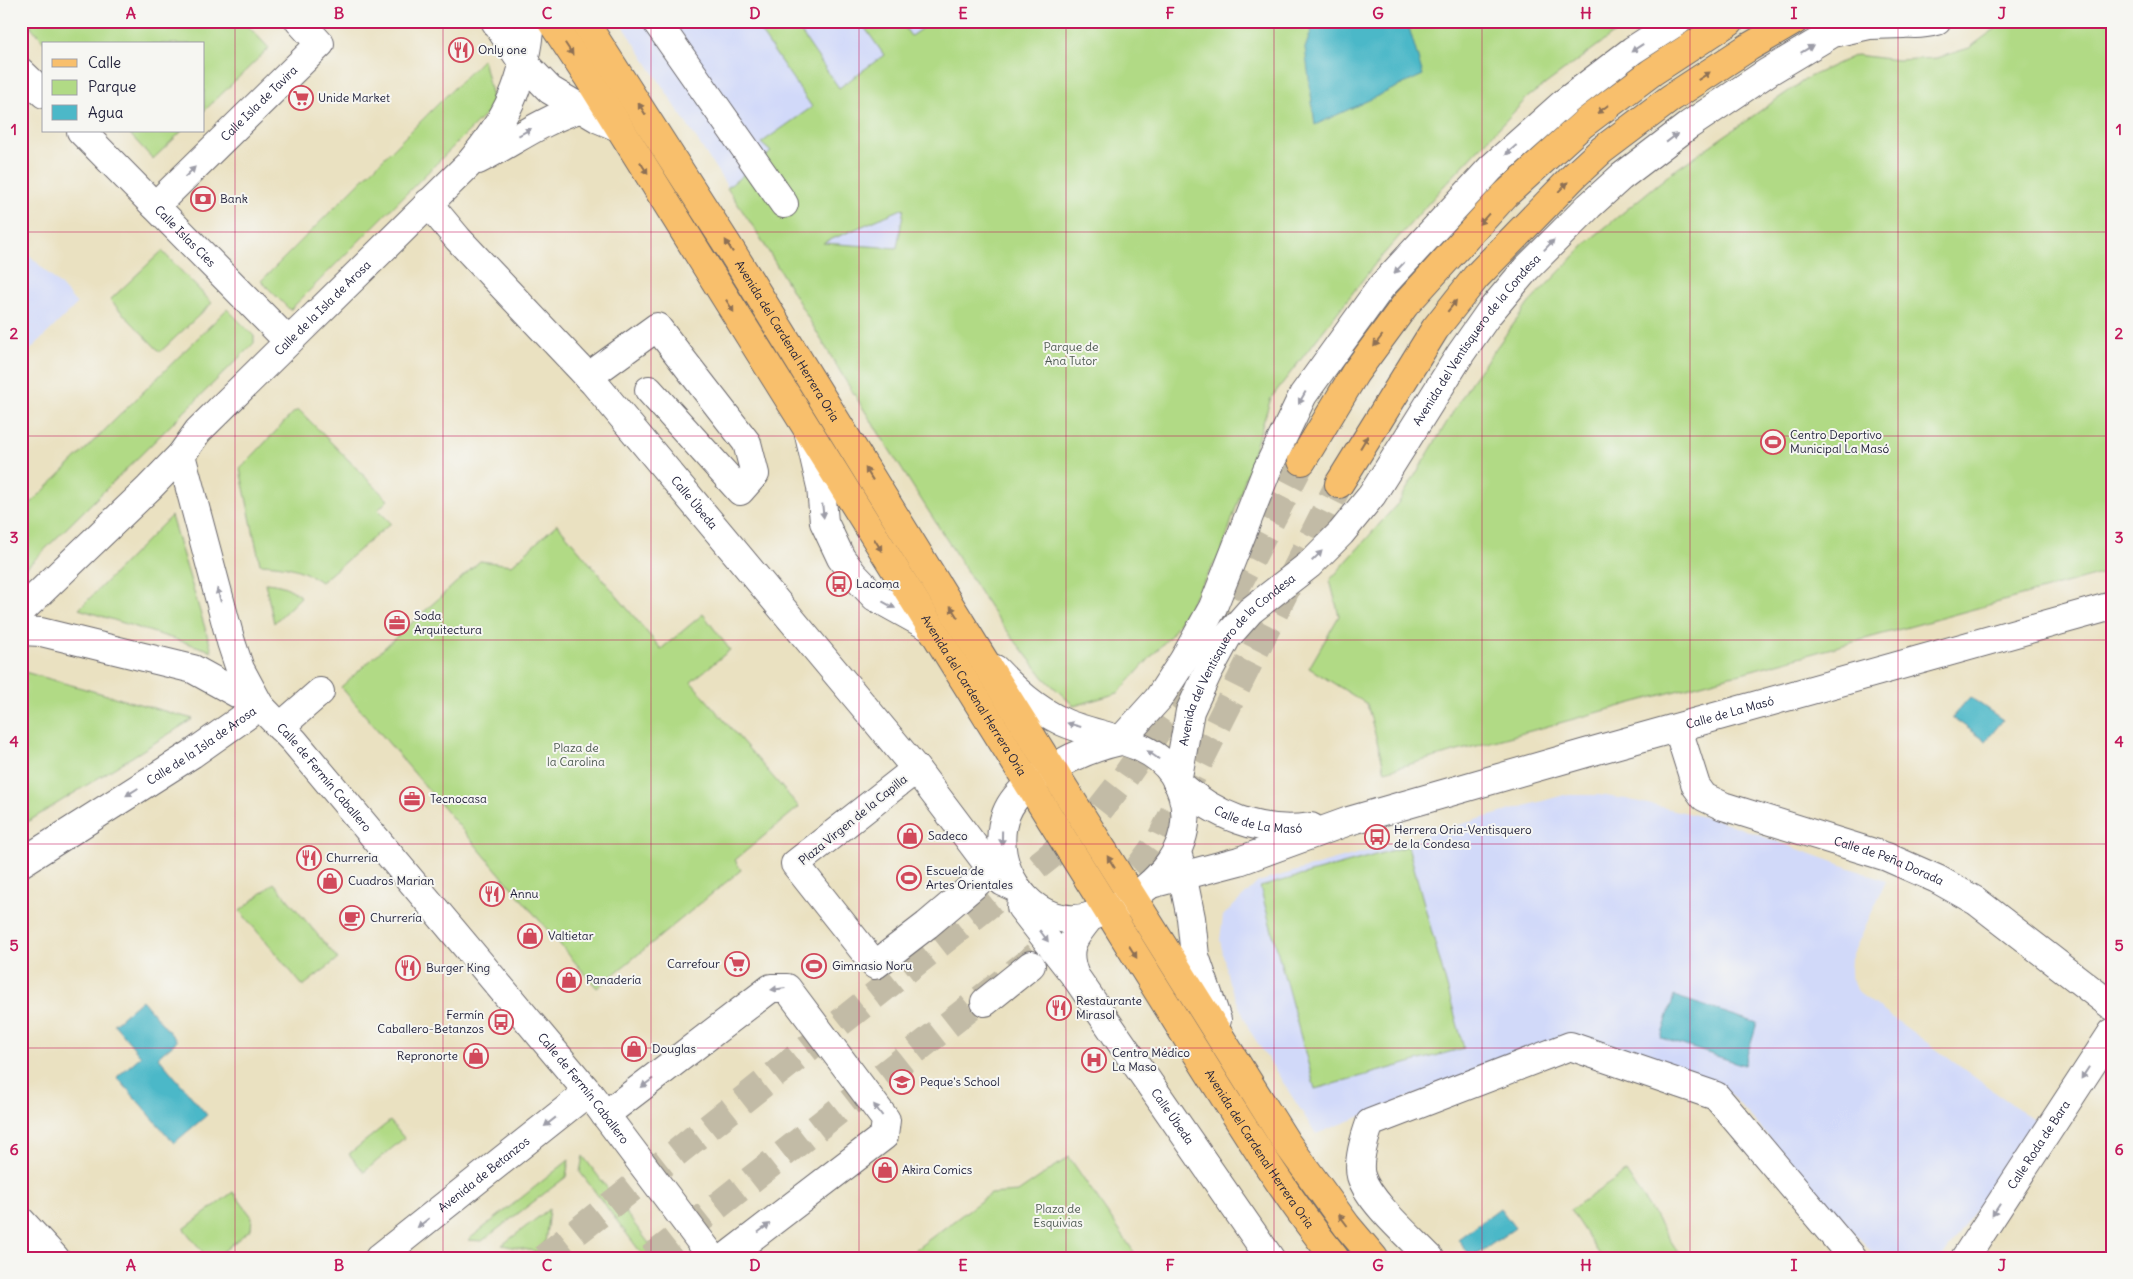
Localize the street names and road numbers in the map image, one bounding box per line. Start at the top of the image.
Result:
street label: Calle Isla de Tavira [217,62,300,144]
street label: Calle Islas Cíes [152,202,219,270]
street label: Avenida del Ventisquero de la Condesa [1409,251,1543,428]
street label: Calle de la Isla de Arosa [271,257,374,358]
street label: Avenida del Cardenal Herrera Oria [732,257,843,424]
street label: Calle Úbeda [668,473,721,532]
street label: Avenida del Ventisquero de la Condesa [1176,570,1298,747]
street label: Avenida del Cardenal Herrera Oria [918,612,1030,779]
street label: Calle de La Masó [1684,693,1776,732]
street label: Calle de la Isla de Arosa [144,703,259,788]
street label: Calle de Fermín Caballero [274,720,375,835]
street label: Plaza Virgen de la Capilla [795,771,910,868]
street label: Calle de La Masó [1212,802,1303,836]
street label: Calle de Peña Dorada [1832,833,1947,888]
street label: Calle de Fermín Caballero [535,1030,633,1147]
street label: Avenida del Cardenal Herrera Oria [1202,1067,1317,1231]
street label: Calle Úbeda [1148,1086,1197,1147]
street label: Calle Roda de Bara [2004,1097,2073,1192]
street label: Avenida de Betanzos [435,1133,532,1215]

